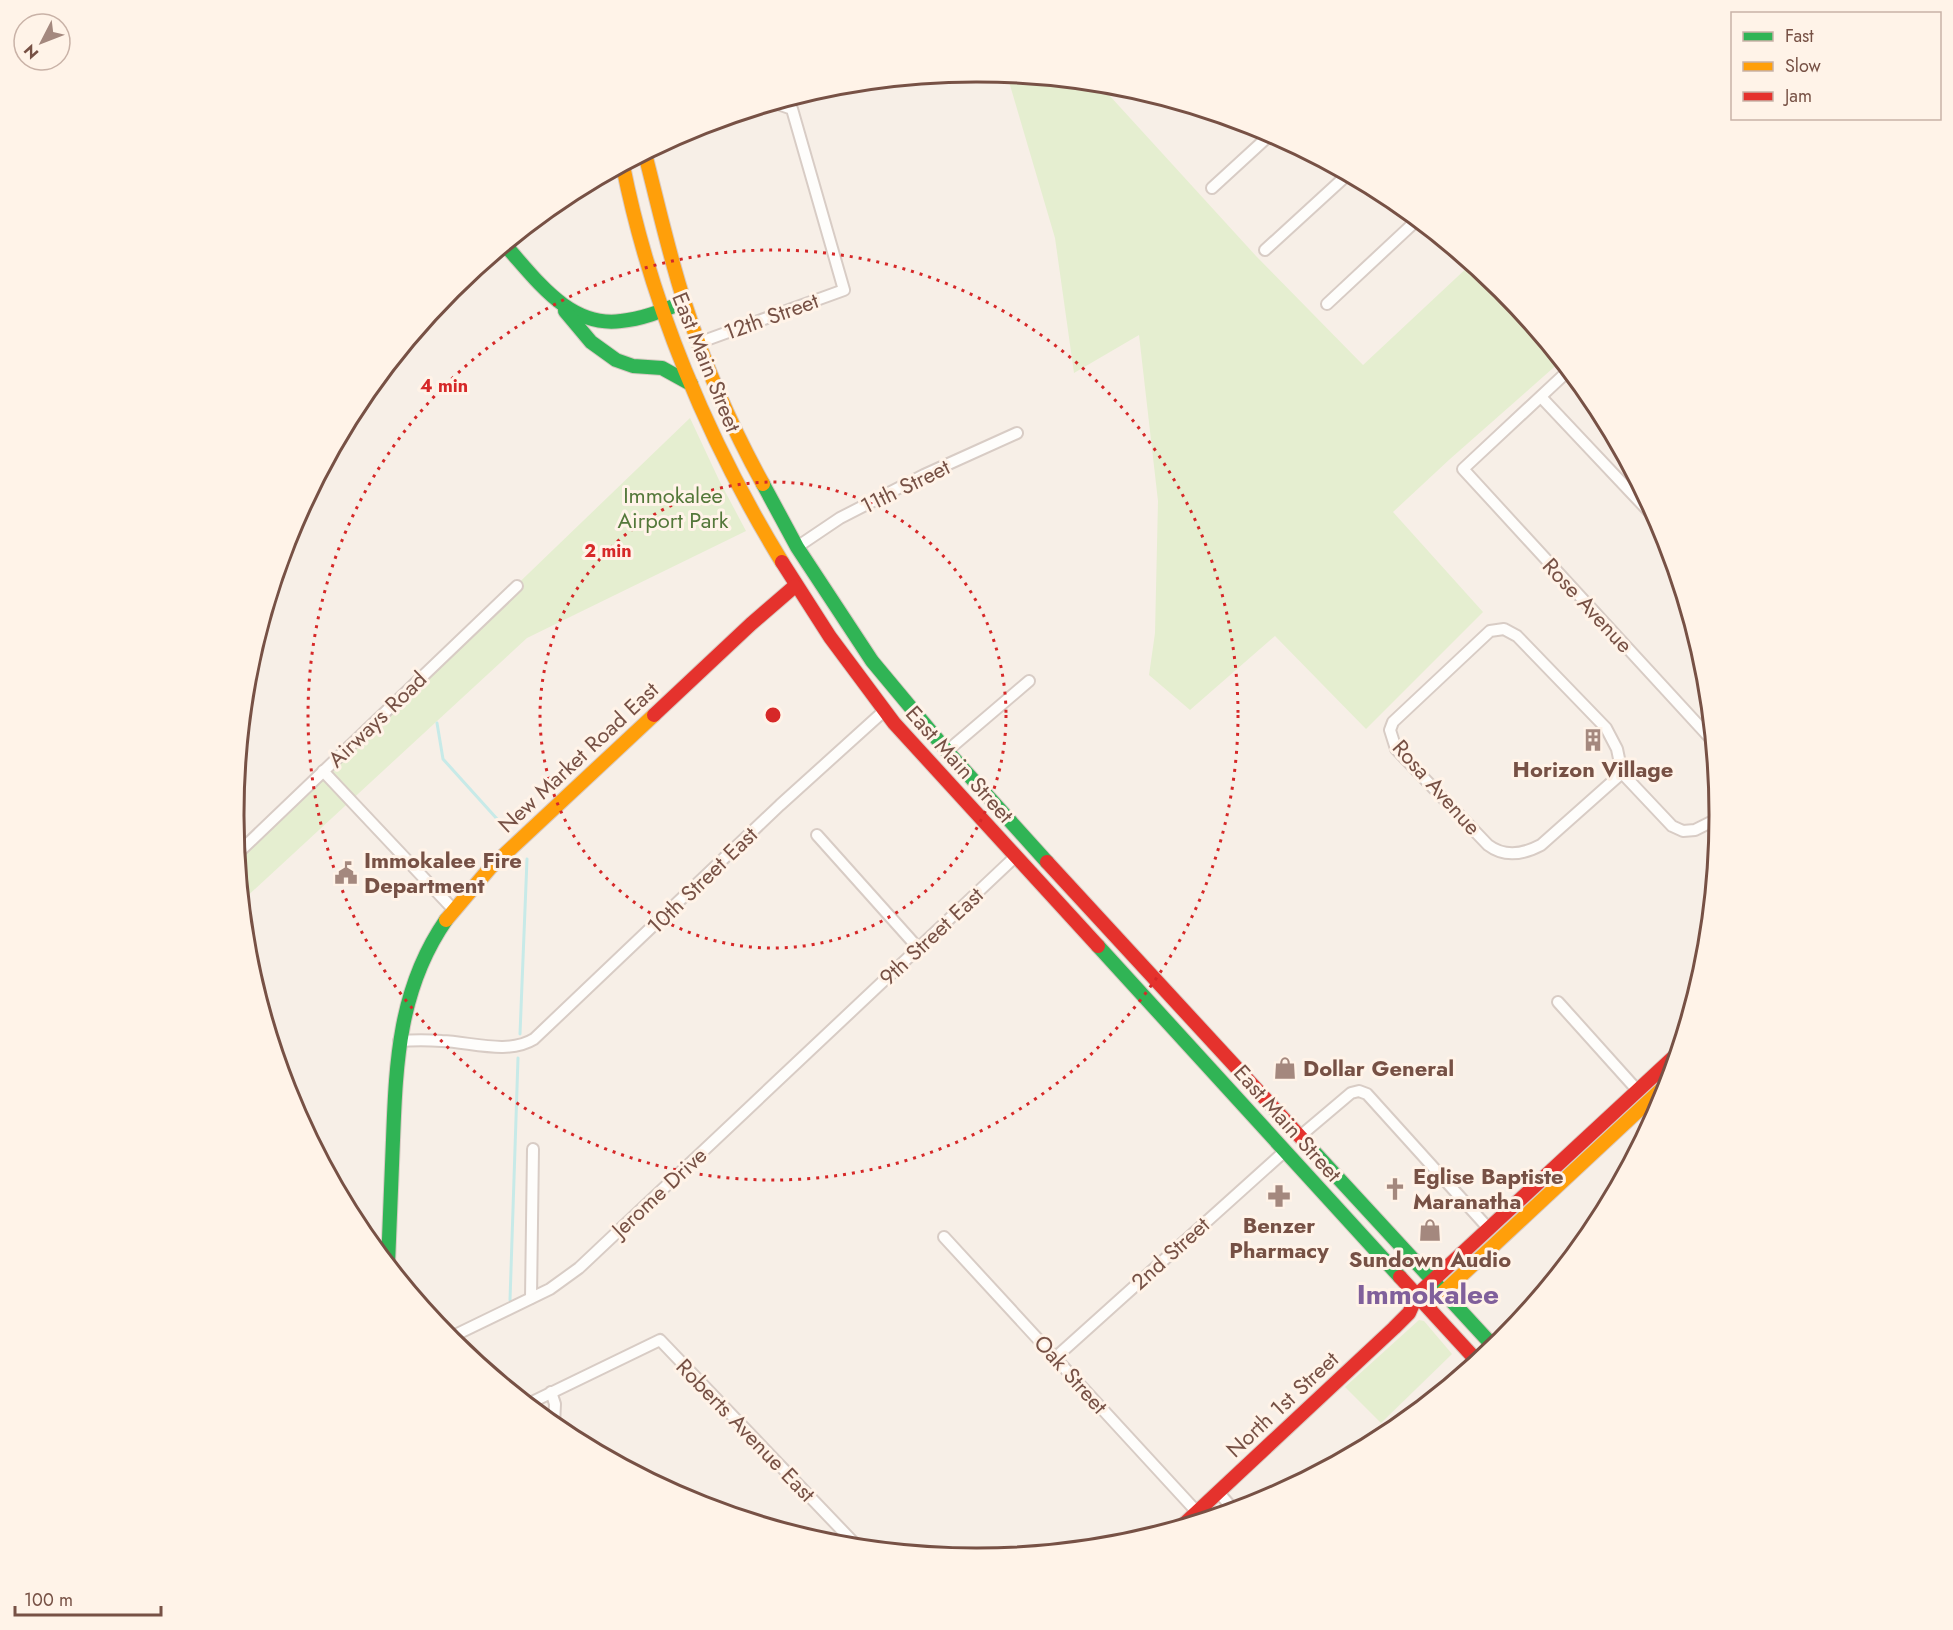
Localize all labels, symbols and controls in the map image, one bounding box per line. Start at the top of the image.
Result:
north arrow [12,12,72,72]
legend [1731,12,1941,120]
text: Fast [1785,23,1814,49]
text: N [18,39,44,64]
text: Slow [1785,53,1822,79]
text: Jam [1783,83,1812,109]
street label: 12th Street [719,284,823,348]
street label: East Main Street [664,287,750,437]
text: 4 min [420,373,468,399]
street label: 11th Street [855,450,956,521]
park label: Immokalee Airport Park [618,479,729,536]
text: 2 min [584,538,632,564]
street label: Rose Avenue [1535,550,1641,660]
street label: Airways Road [320,664,434,774]
street label: New Market Road East [491,674,666,840]
street label: East Main Street [899,698,1022,830]
centre of rings [763,705,783,725]
building icon: Horizon Village [1580,727,1606,753]
street label: Rosa Avenue [1385,732,1489,842]
place label: Horizon Village [1513,753,1673,785]
street label: 10th Street East [640,819,765,941]
place label: Immokalee Fire Department [364,844,522,901]
public building icon: Immokalee Fire Department [333,860,359,886]
street label: 9th Street East [872,879,991,993]
place label: Dollar General [1303,1052,1454,1084]
shop icon: Dollar General [1272,1055,1298,1081]
street label: East Main Street [1227,1057,1350,1189]
street label: Jerome Drive [602,1139,714,1247]
place label: Eglise Baptiste Maranatha [1413,1160,1564,1217]
church icon: Eglise Baptiste Maranatha [1382,1176,1408,1202]
pharmacy icon: Benzer Pharmacy [1266,1183,1292,1209]
street label: 2nd Street [1124,1209,1217,1297]
place label: Benzer Pharmacy [1229,1209,1329,1266]
shop icon: Sundown Audio [1417,1217,1443,1243]
place label: Sundown Audio [1349,1243,1511,1275]
district label: Immokalee [1357,1274,1499,1315]
street label: Oak Street [1027,1327,1116,1421]
street label: North 1st Street [1219,1343,1346,1465]
street label: Roberts Avenue East [669,1351,823,1509]
scale bar [15,1579,160,1617]
text: 100 m [24,1587,73,1613]

